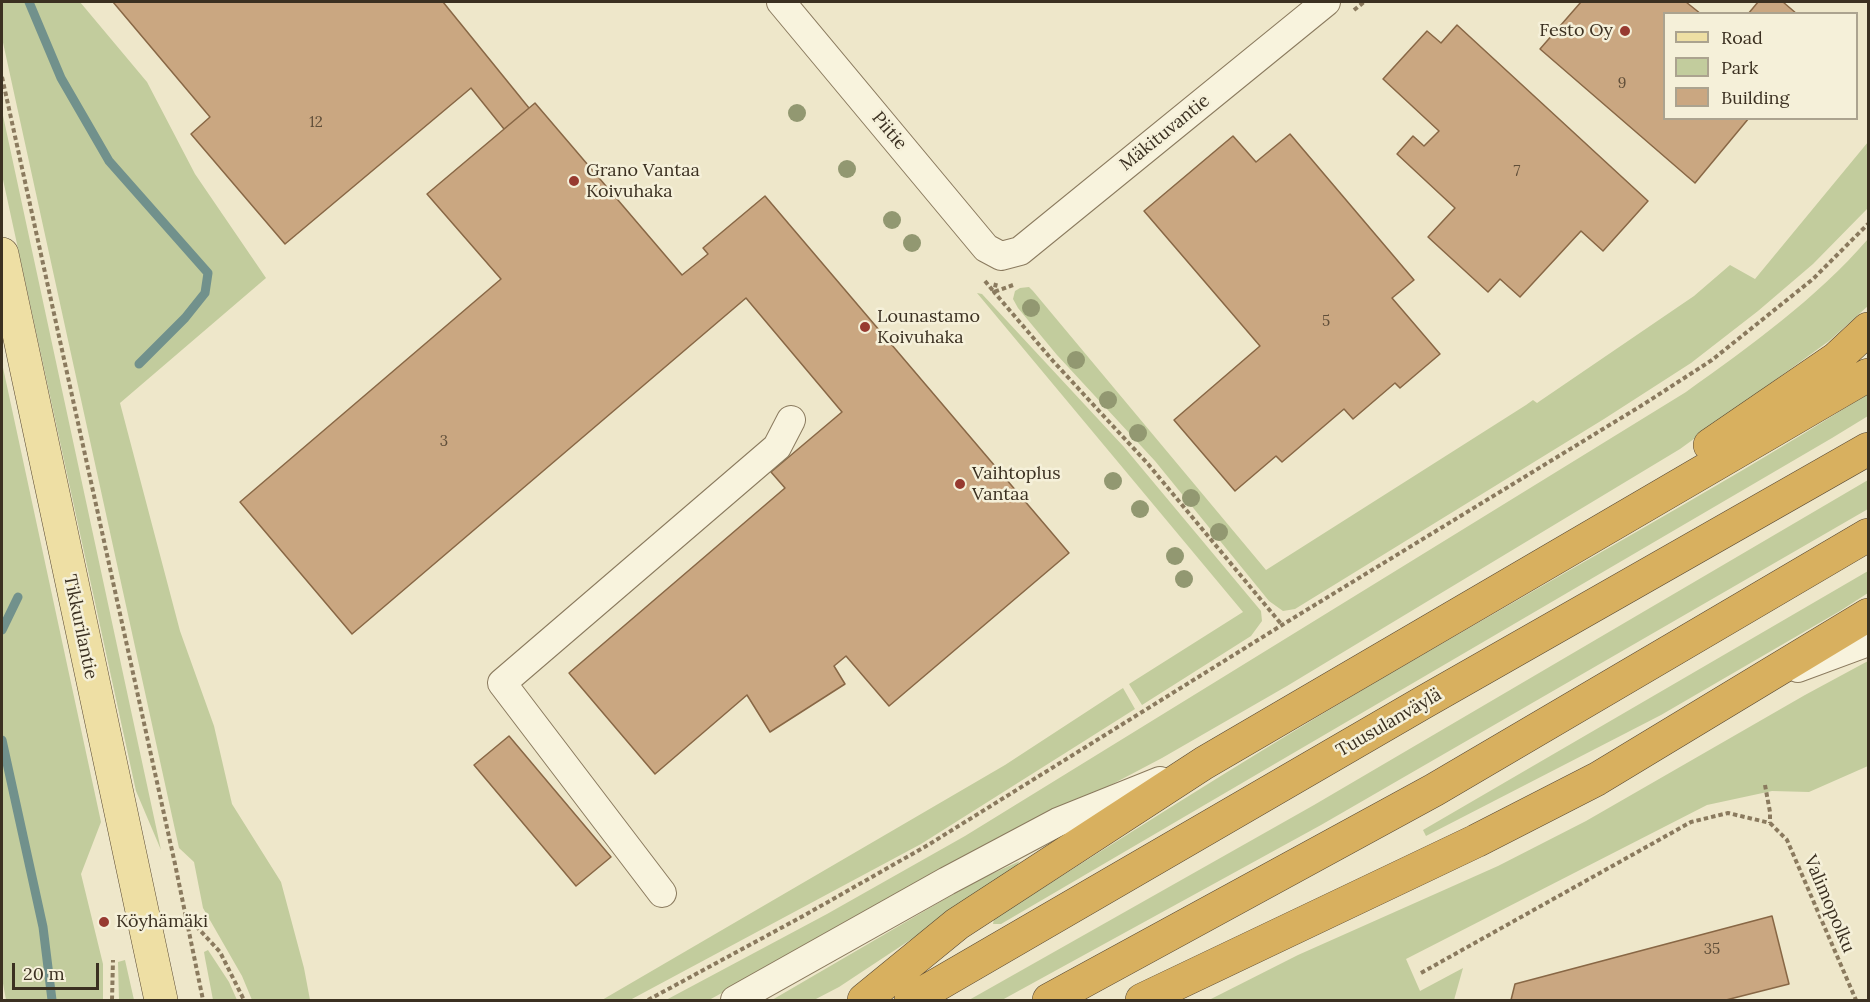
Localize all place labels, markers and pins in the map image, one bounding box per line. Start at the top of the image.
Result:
place label: Festo Oy [1539,20,1613,42]
marker: Festo Oy [1618,24,1632,38]
place label: Grano Vantaa Koivuhaka [586,160,700,202]
marker: Grano Vantaa Koivuhaka [567,174,581,188]
place label: Lounastamo Koivuhaka [877,306,980,348]
marker: Lounastamo Koivuhaka [858,320,872,334]
place label: Vaihtoplus Vantaa [972,463,1061,506]
marker: Vaihtoplus Vantaa [953,477,967,491]
place label: Köyhämäki [116,911,208,933]
marker: Köyhämäki [97,915,111,929]

